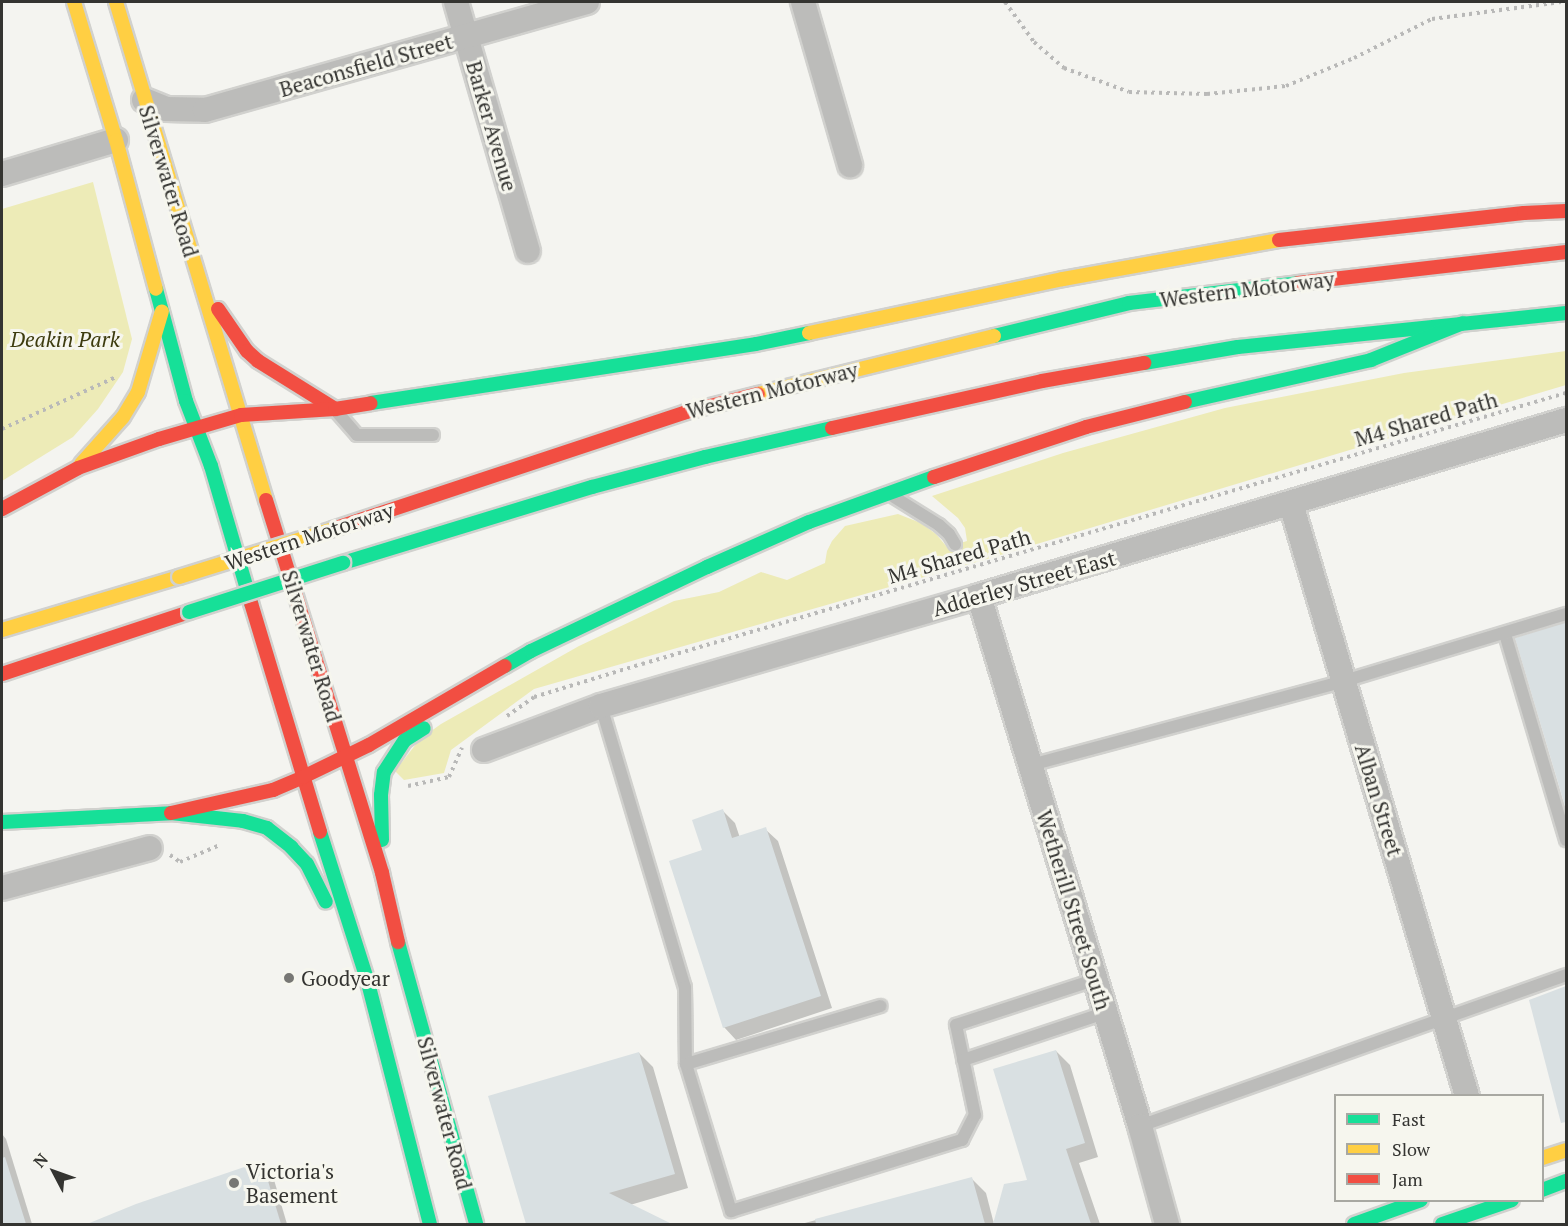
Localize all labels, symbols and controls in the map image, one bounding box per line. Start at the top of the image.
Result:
street label: Beaconsfield Street [277,28,455,102]
street label: Barker Avenue [461,58,523,194]
street label: Silverwater Road [134,102,204,260]
street label: Western Motorway [1158,266,1336,312]
park label: Deakin Park [10,326,120,352]
street label: Western Motorway [684,357,860,423]
street label: M4 Shared Path [1352,387,1500,451]
street label: Western Motorway [222,497,396,575]
street label: M4 Shared Path [885,524,1033,588]
street label: Adderley Street East [930,545,1118,621]
street label: Silverwater Road [277,567,347,725]
street label: Alban Street [1350,741,1408,859]
street label: Wetherill Street South [1032,807,1116,1013]
place label: Goodyear [301,965,390,991]
marker: Goodyear [282,971,296,985]
street label: Silverwater Road [412,1034,478,1192]
legend [1334,1094,1544,1202]
text: Fast [1392,1107,1425,1131]
text: Slow [1392,1137,1430,1161]
north arrow [24,1142,84,1202]
text: N [28,1148,53,1172]
place label: Victoria's Basement [246,1158,338,1208]
text: Jam [1392,1167,1423,1191]
marker: Victoria's Basement [227,1176,241,1190]

